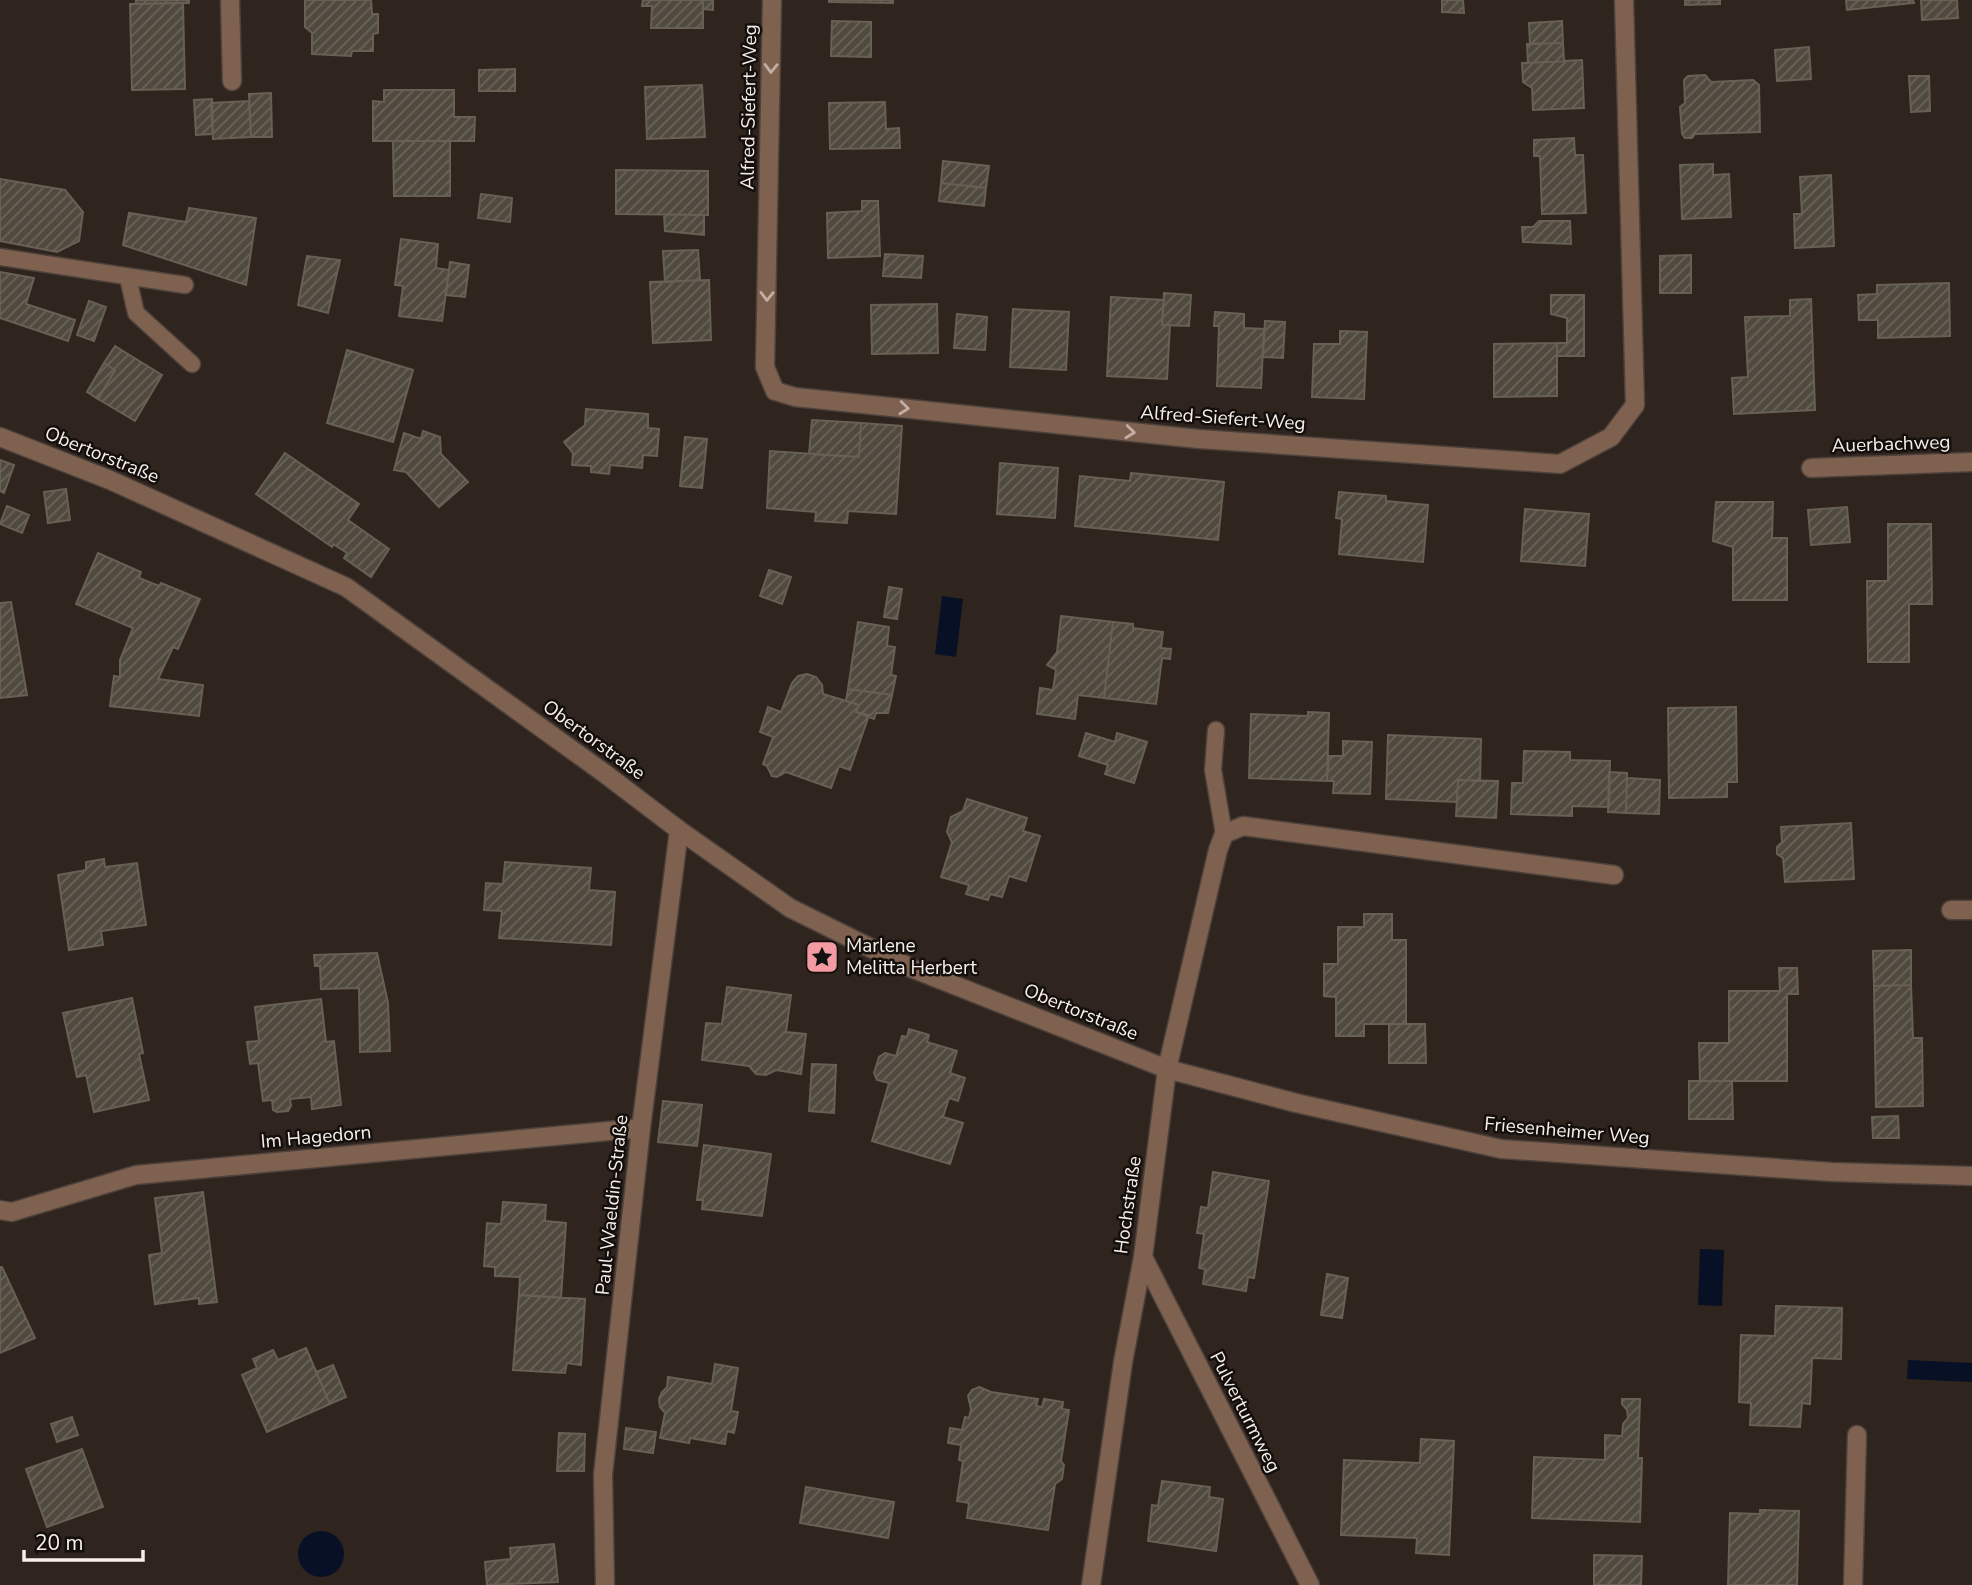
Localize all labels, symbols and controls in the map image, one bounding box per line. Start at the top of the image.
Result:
street label: Alfred-Siefert-Weg [735,24,763,190]
one-way arrow [763,63,779,74]
one-way arrow [759,290,774,301]
street label: Alfred-Siefert-Weg [1140,399,1306,437]
one-way arrow [899,400,910,415]
street label: Obertorstraße [41,420,163,490]
one-way arrow [1124,424,1136,439]
street label: Auerbachweg [1831,429,1951,459]
street label: Obertorstraße [537,694,651,786]
place label: Marlene Melitta Herbert [846,933,977,981]
place icon: Marlene Melitta Herbert [803,938,841,976]
street label: Obertorstraße [1020,977,1142,1047]
street label: Friesenheimer Weg [1483,1111,1651,1151]
street label: Paul-Waeldin-Straße [590,1113,634,1297]
street label: Im Hagedorn [260,1119,372,1155]
street label: Hochstraße [1108,1154,1148,1256]
street label: Pulverturmweg [1203,1347,1287,1477]
scale bar [24,1518,144,1562]
text: 20 m [35,1529,84,1557]

